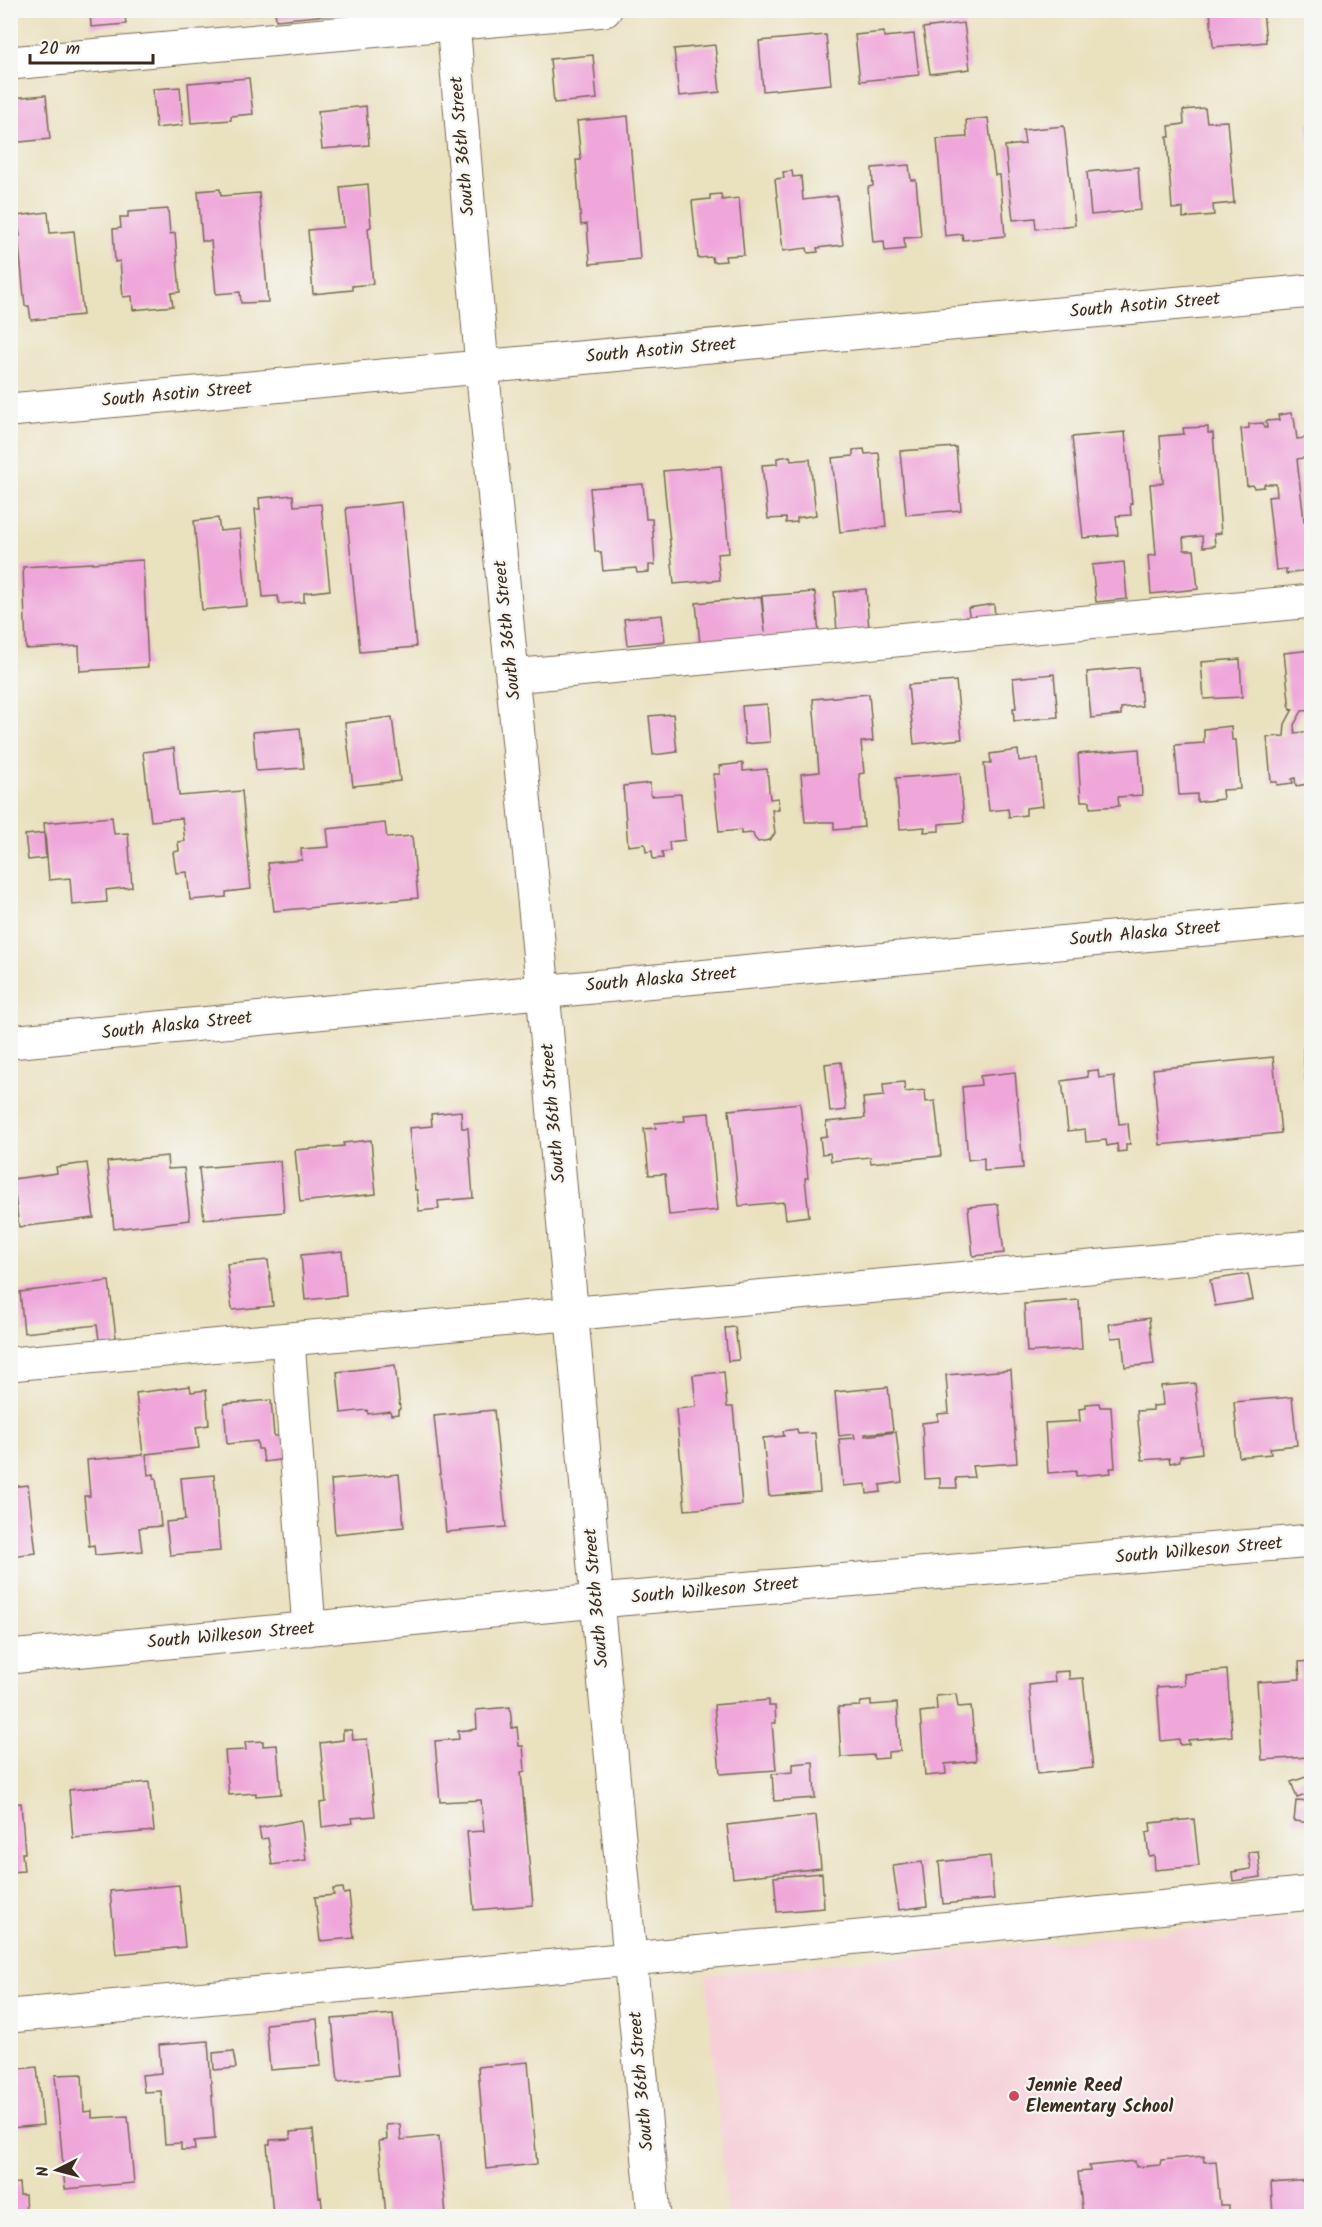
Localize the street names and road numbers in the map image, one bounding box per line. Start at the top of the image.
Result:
street label: South 36th Street [442,74,484,217]
street label: South Asotin Street [1069,285,1222,327]
street label: South Asotin Street [585,330,738,372]
street label: South Asotin Street [101,374,254,416]
street label: South 36th Street [486,558,530,701]
street label: South Alaska Street [1068,913,1223,955]
street label: South Alaska Street [584,959,739,1001]
street label: South Alaska Street [100,1004,255,1048]
street label: South 36th Street [533,1041,575,1184]
street label: South 36th Street [576,1526,618,1669]
street label: South Wilkeson Street [1114,1529,1285,1573]
street label: South Wilkeson Street [630,1569,801,1613]
street label: South Wilkeson Street [146,1614,317,1658]
street label: South 36th Street [621,2009,663,2152]

